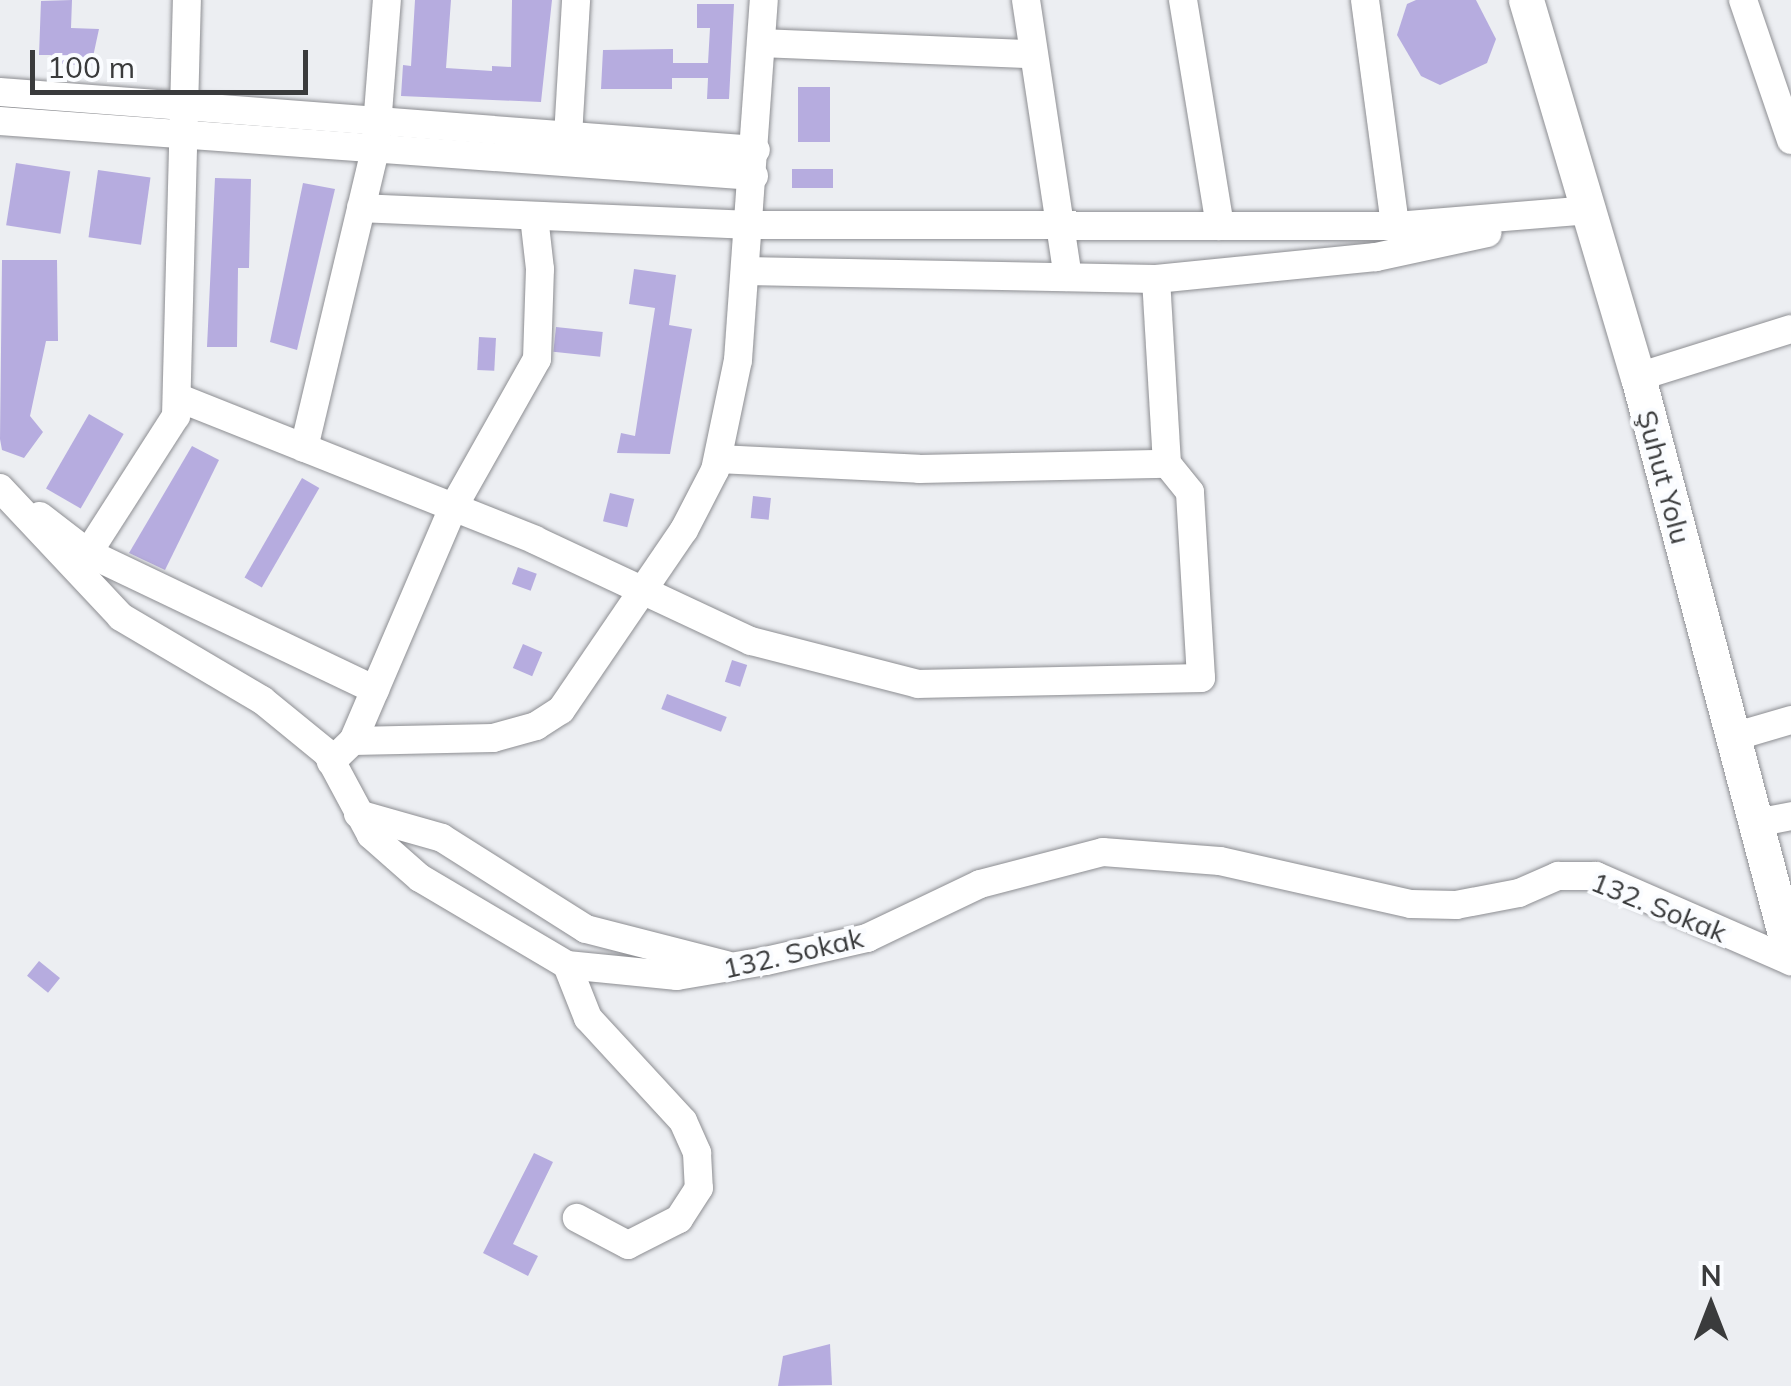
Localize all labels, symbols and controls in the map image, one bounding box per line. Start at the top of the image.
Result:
scale bar [35,30,312,92]
text: 100 m [47,48,135,86]
street label: Şuhut Yolu [1630,407,1698,547]
street label: 132. Sokak [1586,865,1732,949]
street label: 132. Sokak [720,921,866,985]
north arrow [1661,1256,1761,1356]
text: N [1700,1258,1722,1293]

